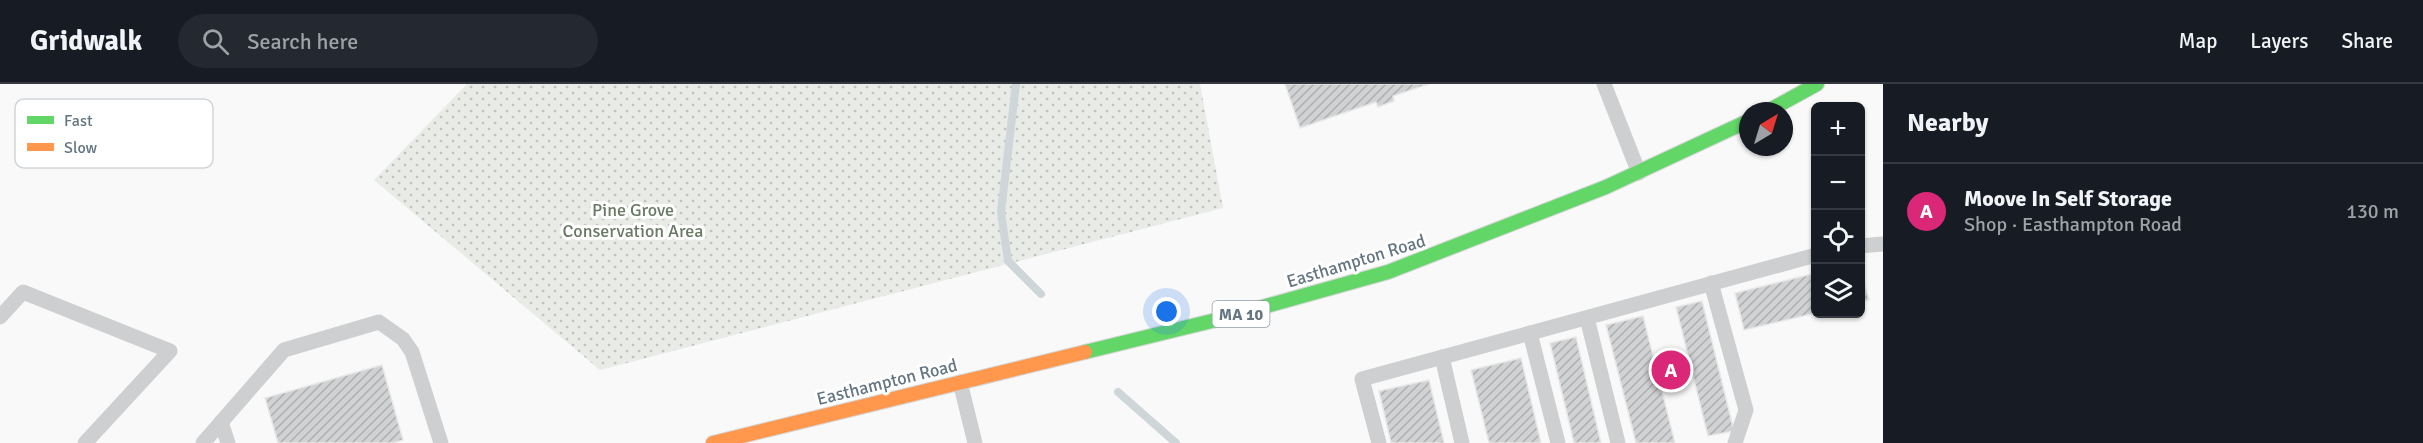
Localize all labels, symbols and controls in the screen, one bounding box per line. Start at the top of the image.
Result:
search box [178,14,598,68]
text: Gridwalk [30,24,142,58]
icon: search [199,25,232,58]
text: Search here [247,28,358,55]
text: Map [2179,28,2217,54]
text: Layers [2250,28,2308,54]
text: Share [2341,28,2393,54]
legend [15,99,213,168]
north arrow [1739,102,1793,156]
map controls [1811,102,1865,318]
button: + [1811,102,1865,156]
text: Nearby [1907,107,1988,139]
text: Fast [64,111,93,131]
text: Slow [64,138,98,158]
button: − [1811,156,1865,210]
text: Moove In Self Storage [1964,185,2172,212]
park label: Pine Grove Conservation Area [563,199,703,242]
text: A [1920,199,1933,224]
text: 130 m [2346,199,2399,224]
button: locate [1811,210,1865,264]
text: Shop · Easthampton Road [1964,212,2182,237]
street label: Easthampton Road [1284,229,1428,293]
button: layers [1811,264,1865,318]
your location [1152,297,1181,326]
road number: MA 10 [1212,301,1270,327]
pin: A [1652,348,1690,392]
street label: Easthampton Road [814,354,960,410]

